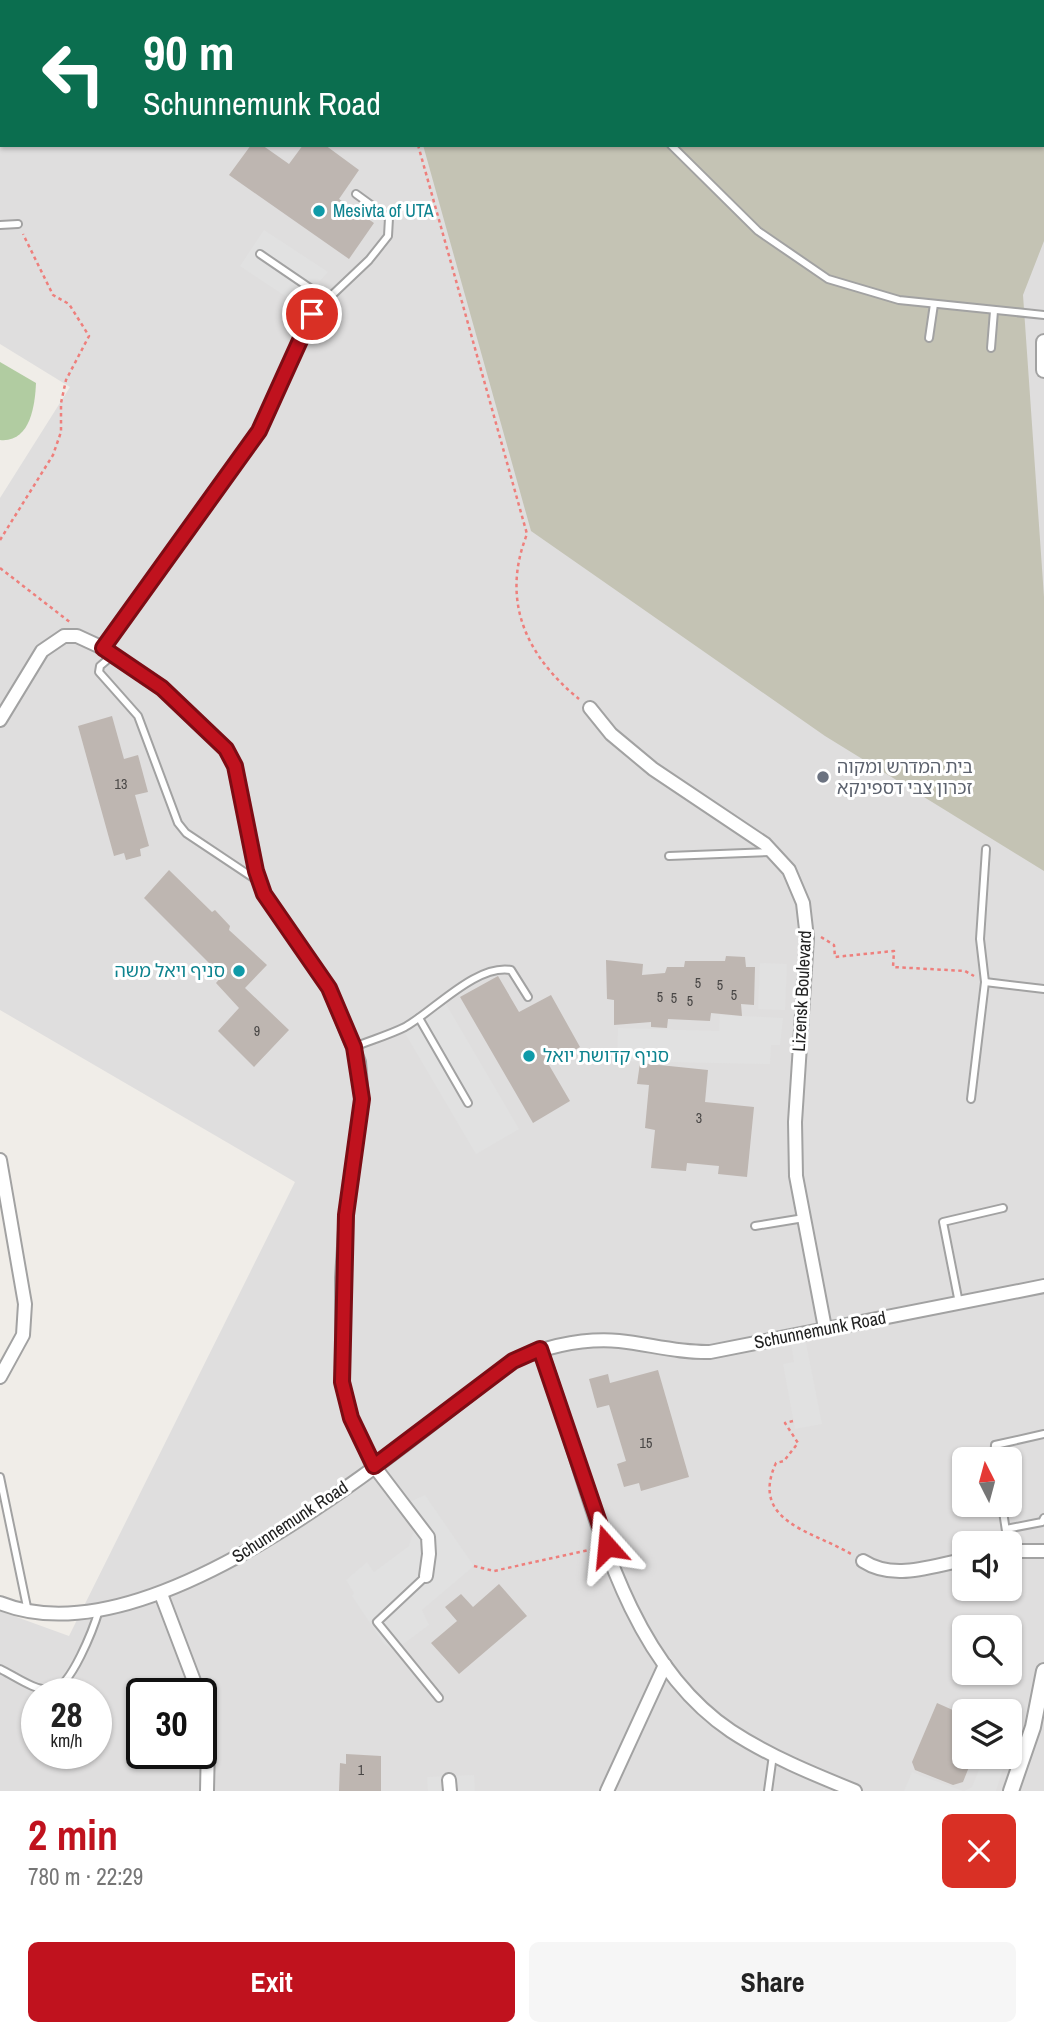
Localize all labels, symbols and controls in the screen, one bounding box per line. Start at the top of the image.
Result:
text: 90 m [143,19,235,85]
icon: left [28,28,119,119]
text: Schunnemunk Road [143,82,381,125]
place label: Mesivta of UTA [333,198,434,223]
marker: Mesivta of UTA [311,203,327,219]
pin [282,284,342,344]
icon: arrive [293,295,331,333]
place label: בית המדרש ומקוה זכרון צבי דספינקא [837,754,973,800]
marker: בית המדרש ומקוה זכרון צבי דספינקא [815,769,831,785]
house number: 13 [115,775,127,793]
street label: Lizensk Boulevard [786,930,817,1052]
place label: סניף ויאל משה [114,958,225,983]
marker: סניף ויאל משה [231,963,247,979]
house number: 5 [695,974,701,992]
house number: 5 [717,976,723,994]
house number: 5 [731,986,737,1004]
house number: 5 [657,988,663,1006]
house number: 5 [671,989,677,1007]
house number: 5 [687,992,693,1010]
house number: 9 [254,1022,260,1040]
place label: סניף קדושת יואל [543,1043,669,1068]
marker: סניף קדושת יואל [521,1048,537,1064]
house number: 3 [696,1109,702,1127]
street label: Schunnemunk Road [752,1304,888,1355]
house number: 15 [640,1434,652,1452]
north arrow [952,1447,1022,1517]
map controls [952,1447,1022,1769]
street label: Schunnemunk Road [227,1475,353,1568]
position arrow [570,1509,644,1583]
button: sound [952,1531,1022,1601]
button: search [952,1615,1022,1685]
speed limit sign: 30 [126,1678,217,1769]
text: 28 [51,1691,82,1738]
button: layers [952,1699,1022,1769]
text: km/h [51,1728,83,1753]
house number: 1 [358,1761,365,1779]
text: 2 min [28,1807,118,1863]
button: close [942,1814,1016,1888]
text: 780 m · 22:29 [28,1861,143,1892]
button: Exit [28,1942,515,2022]
button: Share [529,1942,1016,2022]

